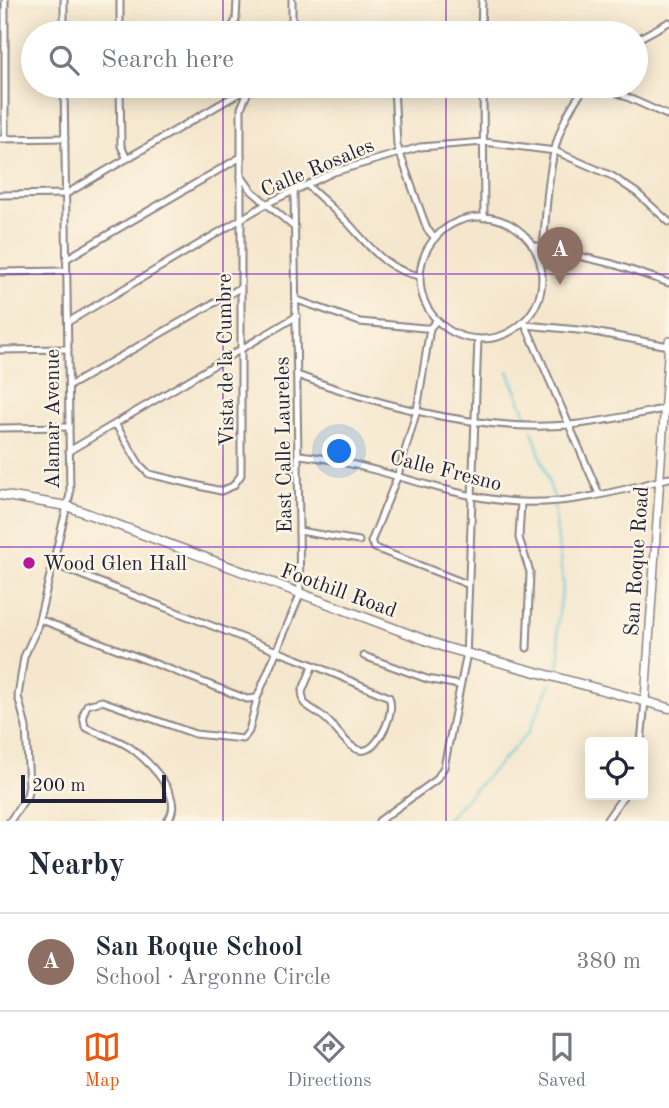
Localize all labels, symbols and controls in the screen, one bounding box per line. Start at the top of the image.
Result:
search box [21,21,648,98]
icon: search [45,41,83,79]
text: Search here [101,47,234,73]
street label: Calle Rosales [258,135,377,202]
pin: A [537,227,583,285]
street label: Vista de la Cumbre [214,273,239,447]
street label: Alamar Avenue [43,349,64,489]
street label: East Calle Laureles [272,356,297,534]
your location [322,434,356,468]
street label: Calle Fresno [387,447,504,496]
street label: San Roque Road [622,485,653,637]
place label: Wood Glen Hall [43,554,187,575]
marker: Wood Glen Hall [21,555,37,571]
street label: Foothill Road [278,561,399,622]
map controls [585,737,648,800]
button: locate [585,737,648,800]
scale bar [21,772,166,804]
text: 200 m [32,777,85,796]
text: Nearby [28,851,125,881]
text: San Roque School [95,935,303,961]
text: A [42,950,60,973]
text: 380 m [576,950,641,973]
text: School · Argonne Circle [95,966,331,989]
tab: Map [83,1028,121,1093]
tab: Directions [287,1028,372,1093]
tab: Saved [538,1028,586,1093]

